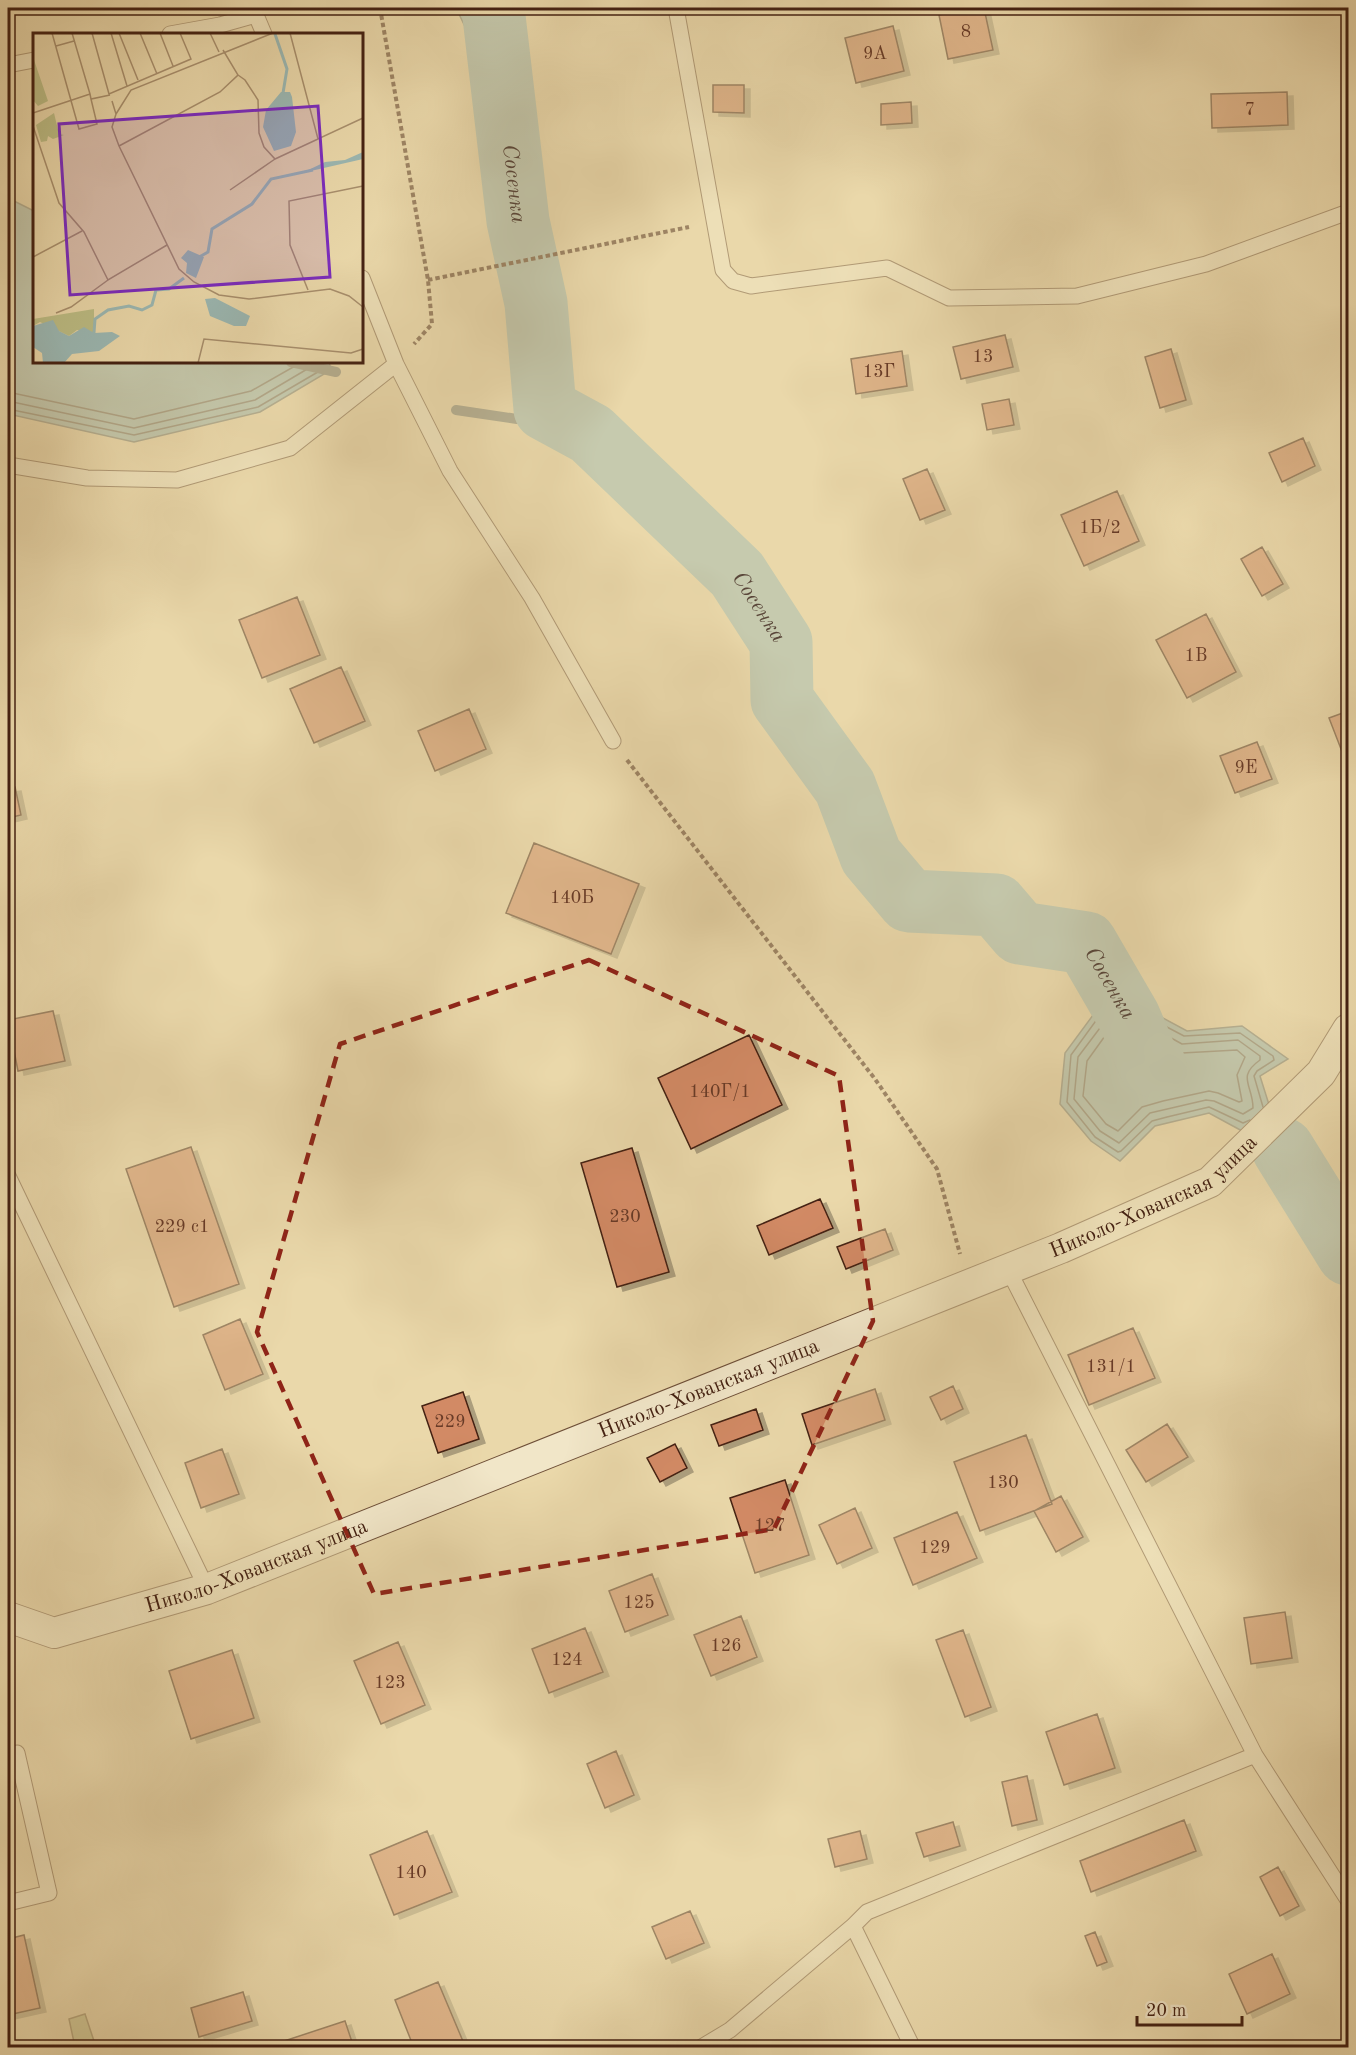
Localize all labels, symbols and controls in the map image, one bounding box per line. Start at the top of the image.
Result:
house number: 8 [961,23,971,41]
inset map [33,33,363,363]
house number: 9А [863,45,887,63]
house number: 7 [1245,101,1255,119]
water label: Сосенка [498,143,529,225]
house number: 13 [973,348,993,366]
house number: 13Г [863,363,895,381]
house number: 1Б/2 [1079,519,1121,537]
water label: Сосенка [728,568,789,647]
house number: 1В [1185,647,1207,665]
house number: 9Е [1235,759,1257,777]
house number: 140Б [550,889,594,907]
water label: Сосенка [1080,944,1139,1024]
house number: 140Г/1 [689,1083,751,1101]
street label: Николо-Хованская улица [1047,1131,1261,1262]
house number: 230 [609,1208,641,1226]
house number: 229 с1 [155,1218,209,1236]
street label: Николо-Хованская улица [595,1335,822,1442]
house number: 131/1 [1086,1358,1136,1376]
house number: 229 [434,1413,466,1431]
house number: 130 [987,1474,1019,1492]
street label: Николо-Хованская улица [143,1515,371,1617]
house number: 127 [754,1517,786,1535]
house number: 129 [919,1539,951,1557]
house number: 125 [623,1594,655,1612]
house number: 126 [710,1637,742,1655]
house number: 124 [551,1651,583,1669]
house number: 123 [374,1674,406,1692]
house number: 140 [395,1864,427,1882]
scale bar [1137,1989,1242,2027]
text: 20 m [1146,2002,1186,2020]

